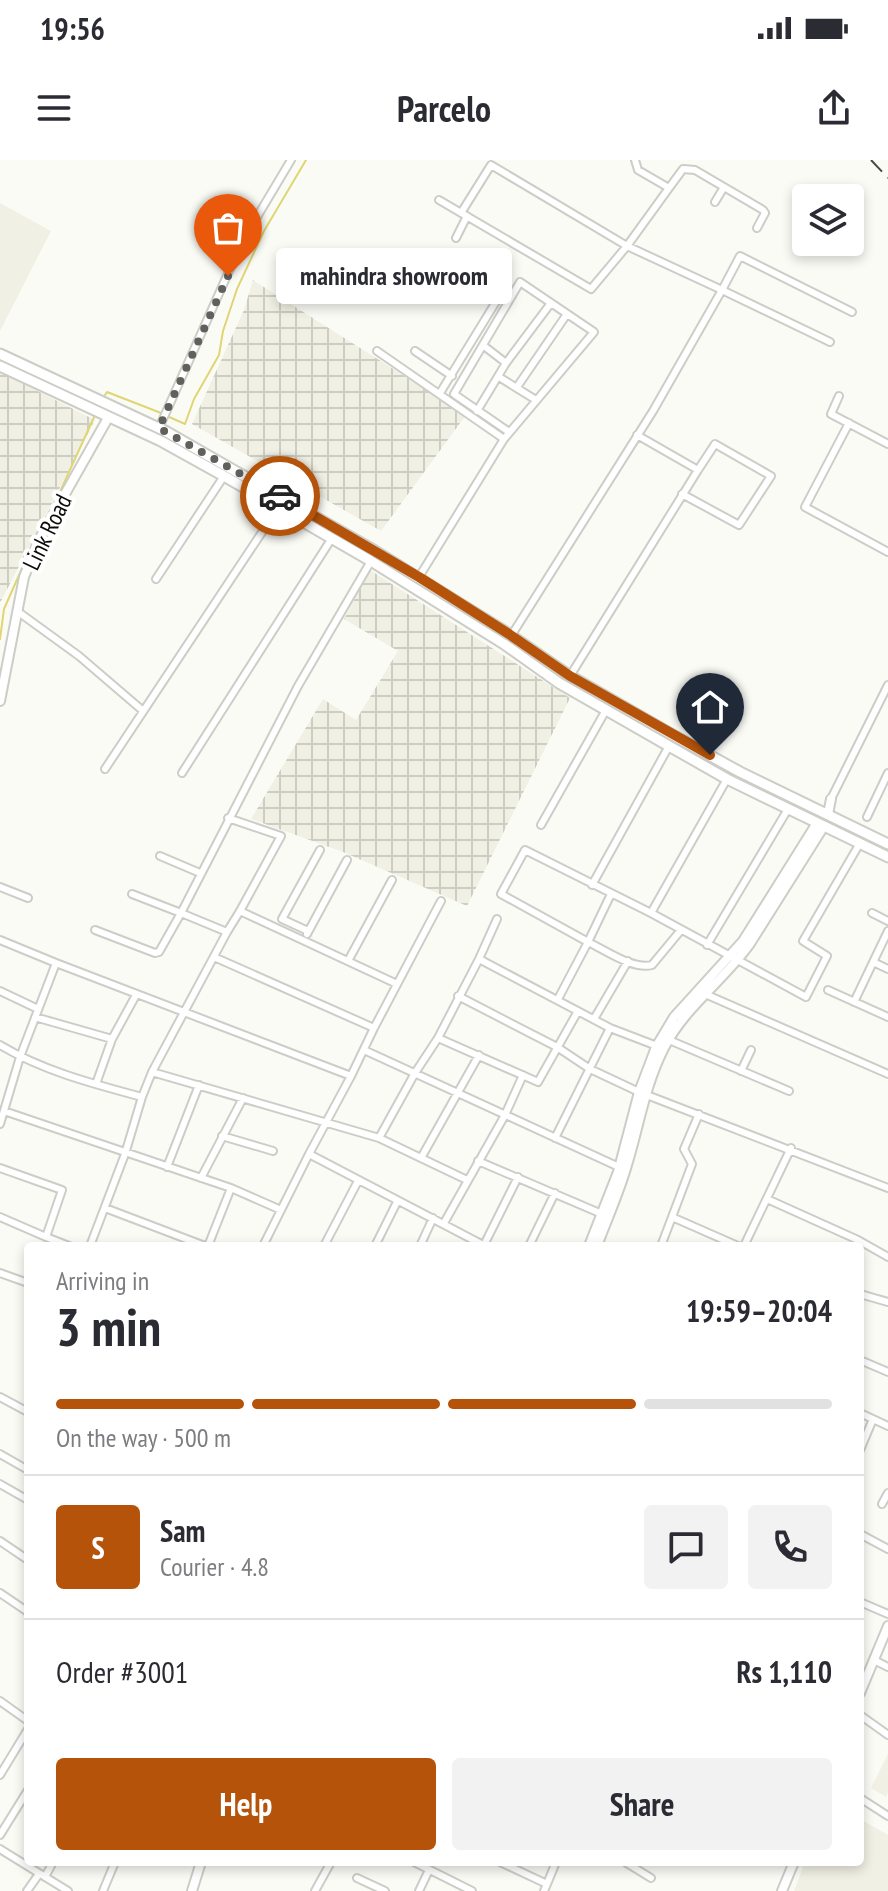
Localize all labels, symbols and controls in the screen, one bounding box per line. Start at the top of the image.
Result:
text: 19:56 [40,9,105,48]
text: Parcelo [397,85,491,132]
icon: menu [32,86,76,130]
icon: share [812,86,856,130]
map controls [792,184,864,256]
button: layers [792,184,864,256]
pin [194,194,262,276]
icon: bag [206,206,250,250]
callout: mahindra showroom [276,248,512,304]
text: mahindra showroom [300,259,488,292]
courier [240,456,320,536]
icon: car [258,474,302,518]
street label: Link Road [15,489,79,575]
pin [676,673,744,755]
icon: home [688,685,732,729]
text: Arriving in [56,1264,149,1297]
text: 19:59–20:04 [686,1291,832,1330]
text: 3 min [56,1293,161,1360]
text: On the way · 500 m [56,1421,231,1454]
button: chat [644,1505,728,1589]
button: phone [748,1505,832,1589]
text: Sam [160,1511,205,1550]
text: S [91,1528,105,1567]
text: Courier · 4.8 [160,1550,269,1583]
text: Order #3001 [56,1652,188,1691]
text: Rs 1,110 [736,1652,832,1691]
button: Help [56,1758,436,1850]
button: Share [452,1758,832,1850]

